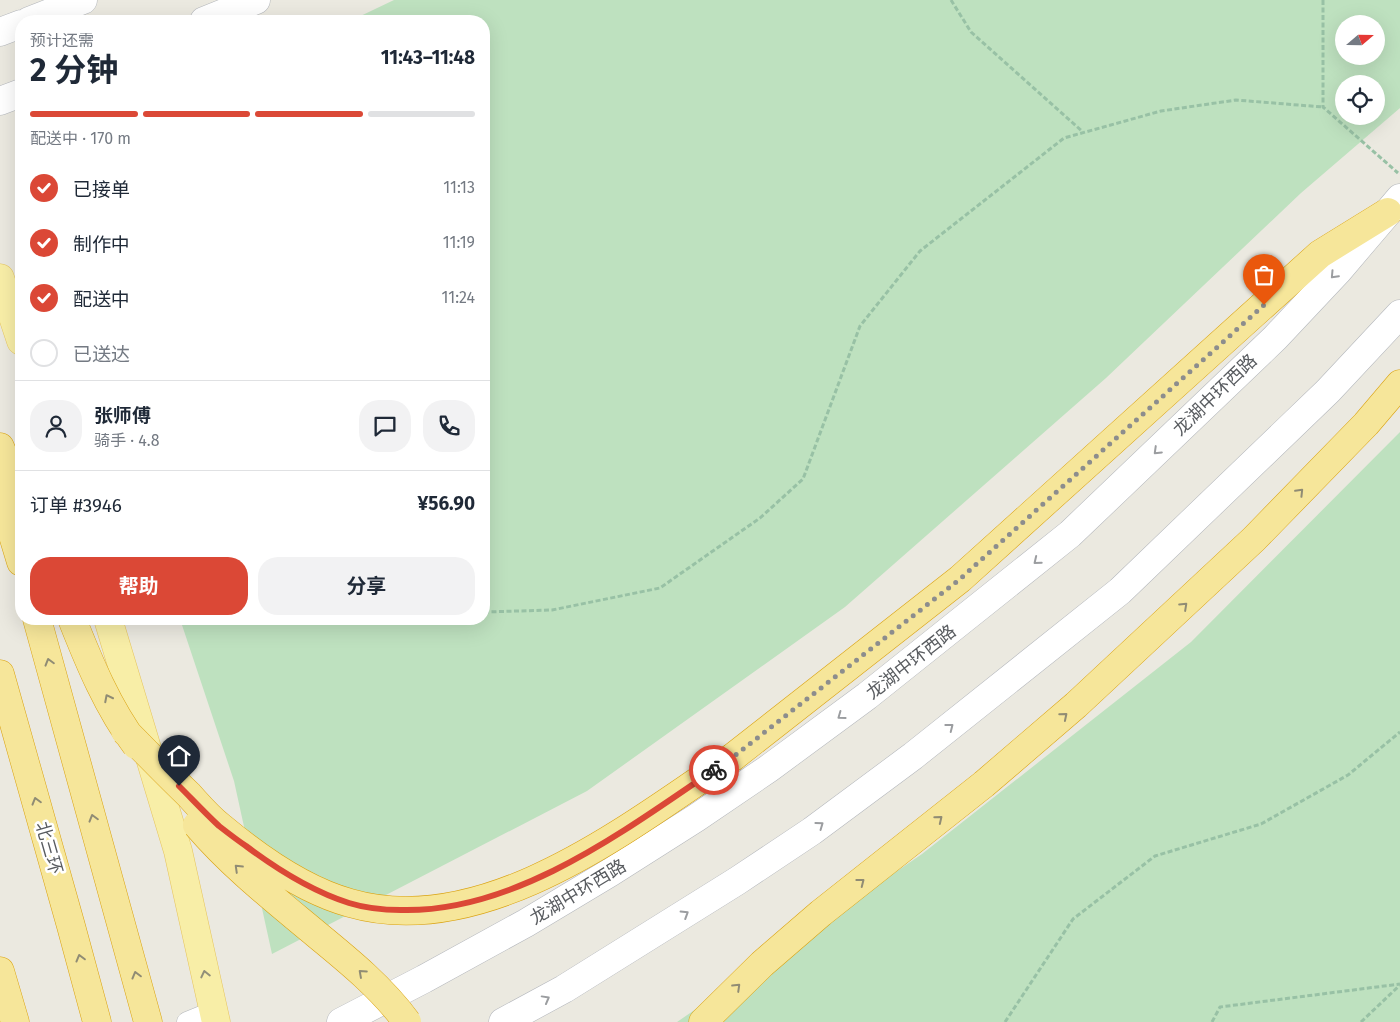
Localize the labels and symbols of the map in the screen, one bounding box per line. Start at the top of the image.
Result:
north arrow [1335,15,1385,65]
pin [1243,254,1285,305]
one-way arrow [1331,269,1340,278]
street label: 龙湖中环西路 [1169,350,1261,440]
one-way arrow [1153,445,1162,454]
one-way arrow [1294,489,1303,498]
one-way arrow [1034,555,1043,563]
one-way arrow [1179,603,1188,612]
street label: 龙湖中环西路 [862,620,960,704]
one-way arrow [45,658,55,666]
one-way arrow [104,695,114,704]
one-way arrow [837,710,847,719]
one-way arrow [1059,712,1068,721]
one-way arrow [944,725,953,733]
pin [158,735,200,786]
courier [689,745,739,795]
one-way arrow [32,798,42,806]
one-way arrow [88,814,99,823]
one-way arrow [933,817,942,825]
street label: 北三环 [31,819,67,877]
one-way arrow [814,822,823,830]
street label: 龙湖中环西路 [526,855,630,929]
one-way arrow [235,865,244,874]
one-way arrow [855,879,864,887]
one-way arrow [679,911,688,921]
one-way arrow [75,953,86,962]
one-way arrow [131,970,142,979]
one-way arrow [200,970,211,979]
one-way arrow [359,970,368,979]
one-way arrow [731,984,740,993]
one-way arrow [540,995,549,1005]

